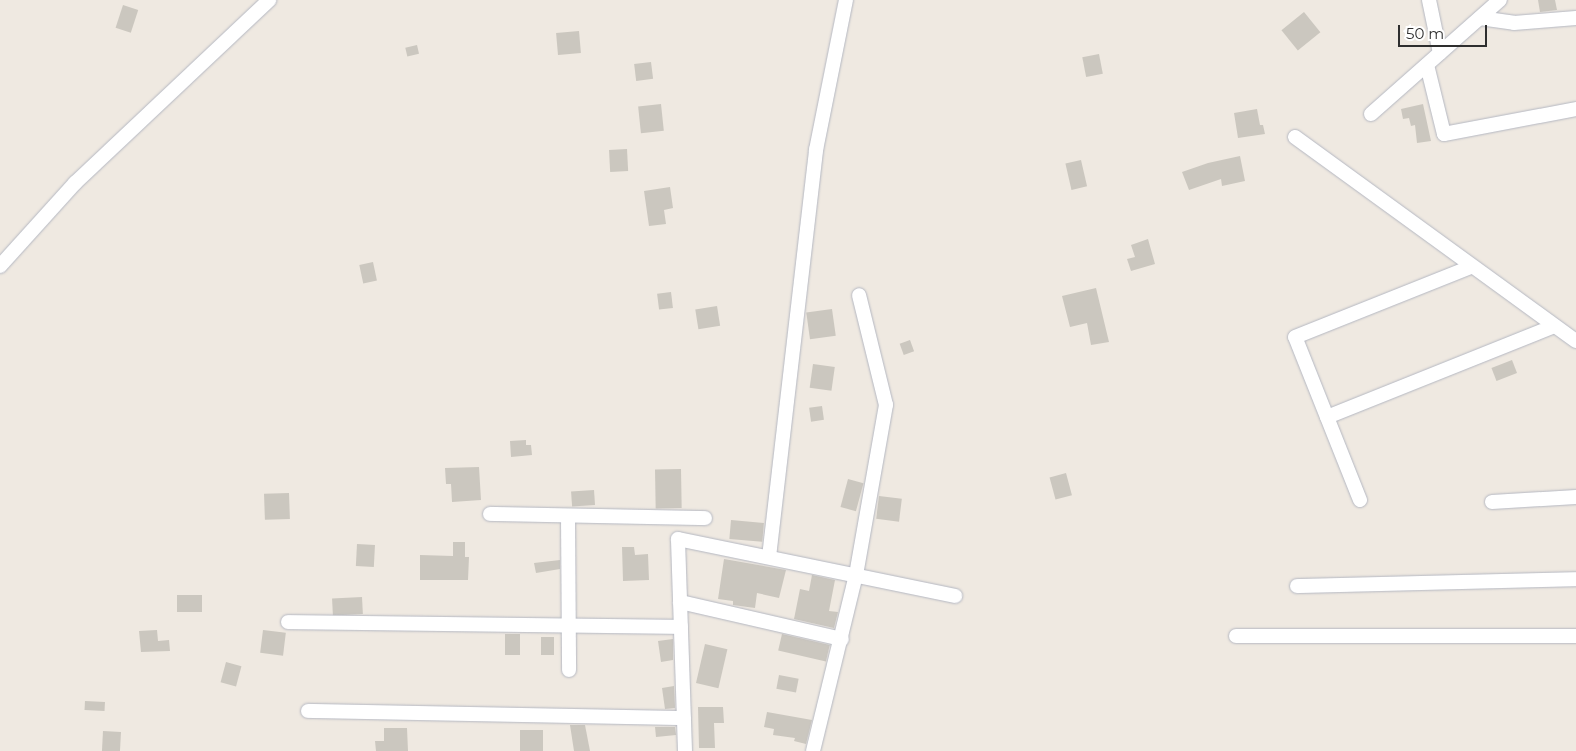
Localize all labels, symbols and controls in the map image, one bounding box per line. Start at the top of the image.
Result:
scale bar [1401,15,1490,47]
text: 50 m [1406,24,1444,43]

